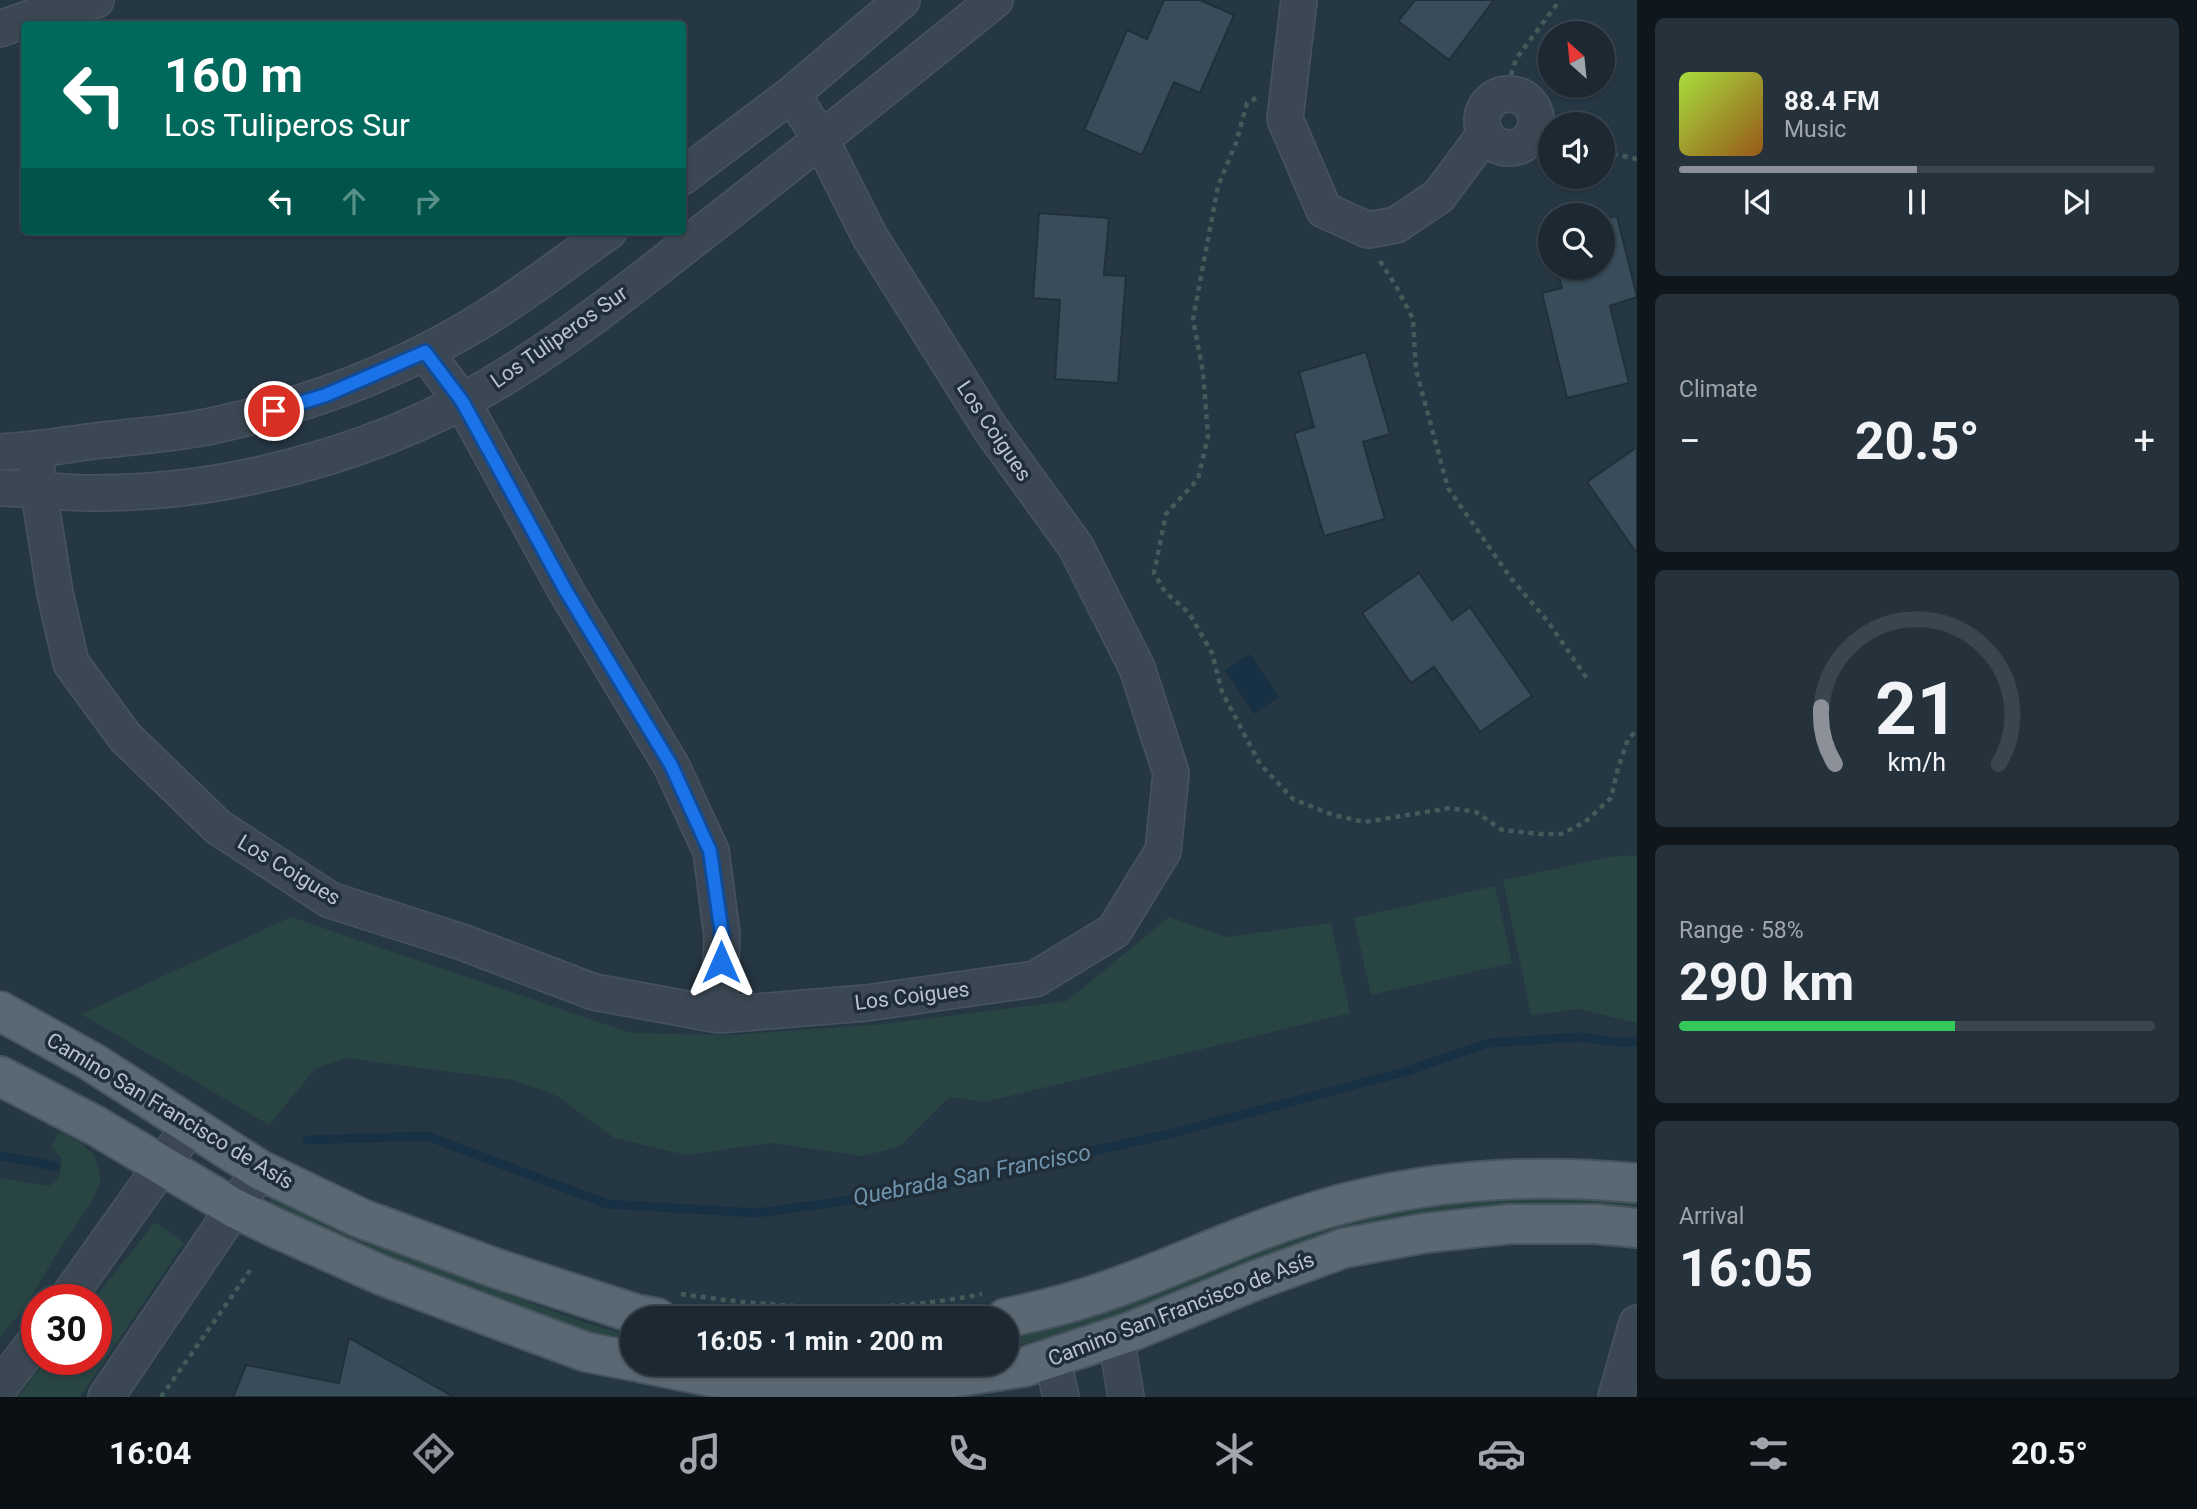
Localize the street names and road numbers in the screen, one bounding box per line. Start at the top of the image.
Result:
street label: Los Tuliperos Sur [486,281,632,393]
street label: Los Coigues [952,376,1036,486]
street label: Los Coigues [233,830,345,910]
street label: Los Coigues [853,977,971,1015]
street label: Camino San Francisco de Asís [43,1028,297,1194]
street label: Camino San Francisco de Asís [1045,1247,1317,1371]

